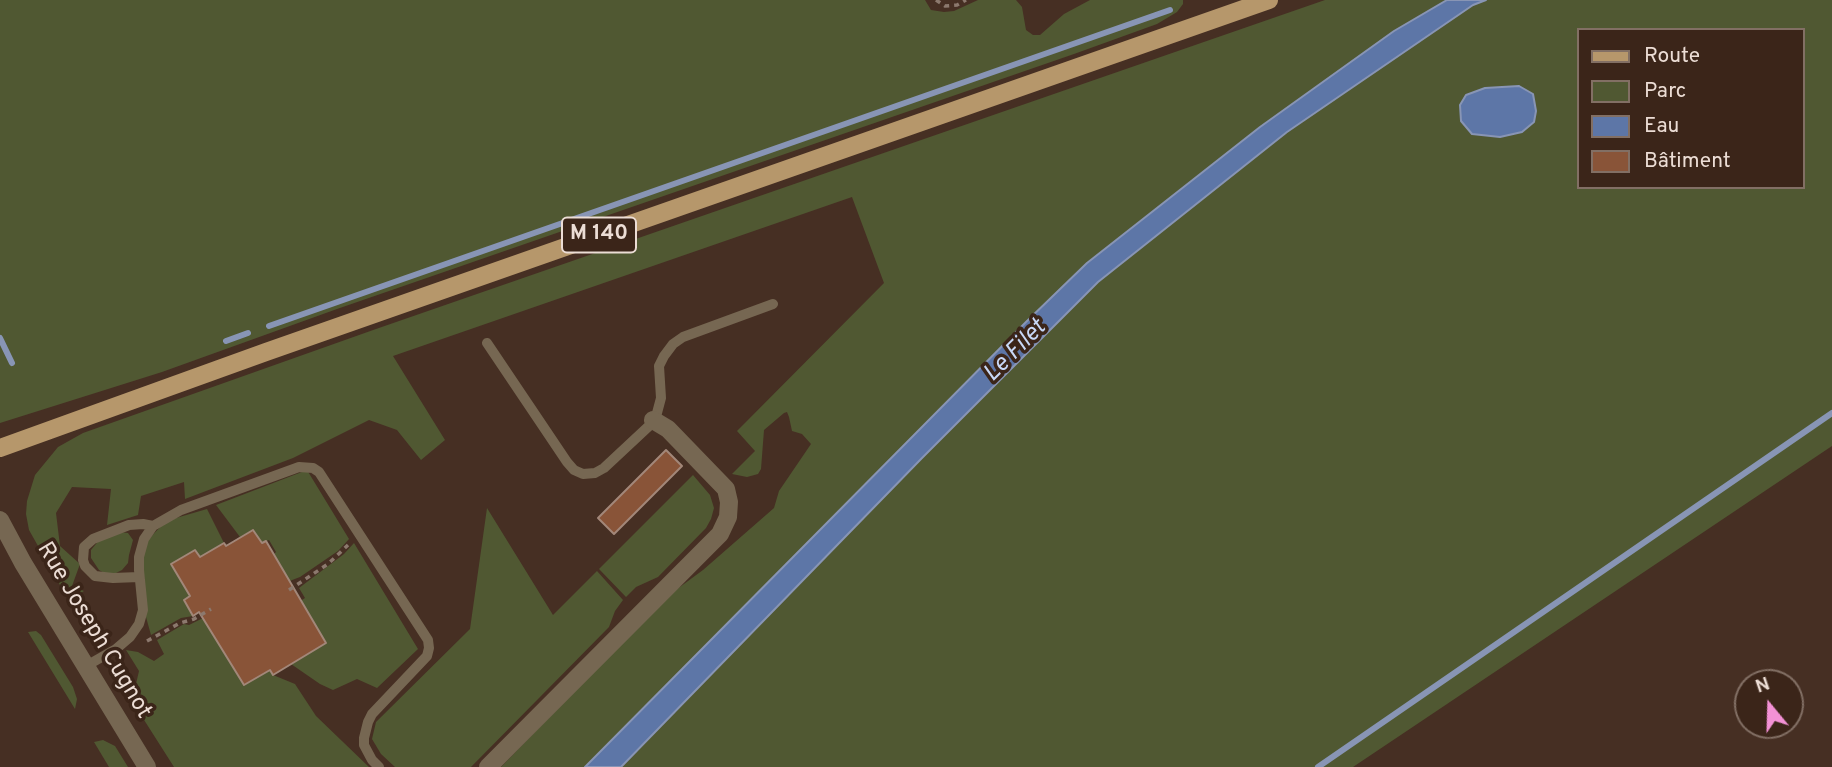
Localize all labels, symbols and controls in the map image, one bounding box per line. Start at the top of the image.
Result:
legend [1576,28,1804,189]
text: Route [1644,43,1700,70]
text: Parc [1644,78,1686,105]
text: Eau [1644,113,1679,140]
text: Bâtiment [1644,148,1731,175]
road number: M 140 [562,218,636,252]
water label: Le Filet [979,315,1053,389]
street label: Rue Joseph Cugnot [29,538,157,724]
north arrow [1734,669,1804,739]
text: N [1752,672,1773,700]

